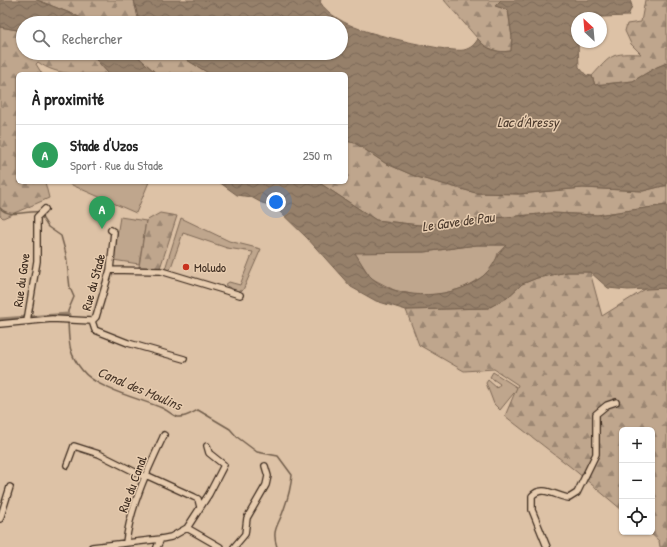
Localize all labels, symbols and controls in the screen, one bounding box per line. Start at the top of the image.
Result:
north arrow [571,12,607,48]
search box [16,16,348,60]
icon: search [30,27,52,49]
text: Rechercher [62,28,123,49]
text: À proximité [32,87,104,110]
water label: Lac d'Aressy [497,112,561,132]
text: Stade d'Uzos [70,135,138,156]
text: A [42,146,48,164]
text: 250 m [303,146,332,164]
text: Sport · Rue du Stade [70,156,163,174]
your location [266,192,286,212]
pin: A [89,196,115,229]
water label: Le Gave de Pau [421,206,497,235]
street label: Rue du Gave [8,252,34,308]
street label: Rue du Stade [77,252,109,312]
place label: Moludo [194,258,226,276]
marker: Moludo [181,262,191,272]
water label: Canal des Moulins [95,362,186,415]
map controls [619,427,655,535]
button: + [619,427,655,463]
street label: Rue du Canal [113,453,151,515]
button: − [619,463,655,499]
button: locate [619,499,655,535]

